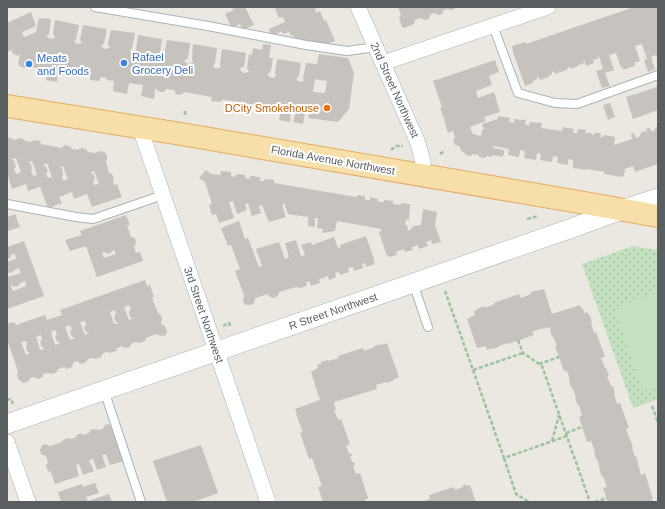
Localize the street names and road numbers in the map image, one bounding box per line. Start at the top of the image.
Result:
street label: 2nd Street Northwest [369,40,421,140]
street label: Florida Avenue Northwest [270,143,396,177]
street label: 3rd Street Northwest [182,265,226,365]
street label: R Street Northwest [287,290,379,332]

